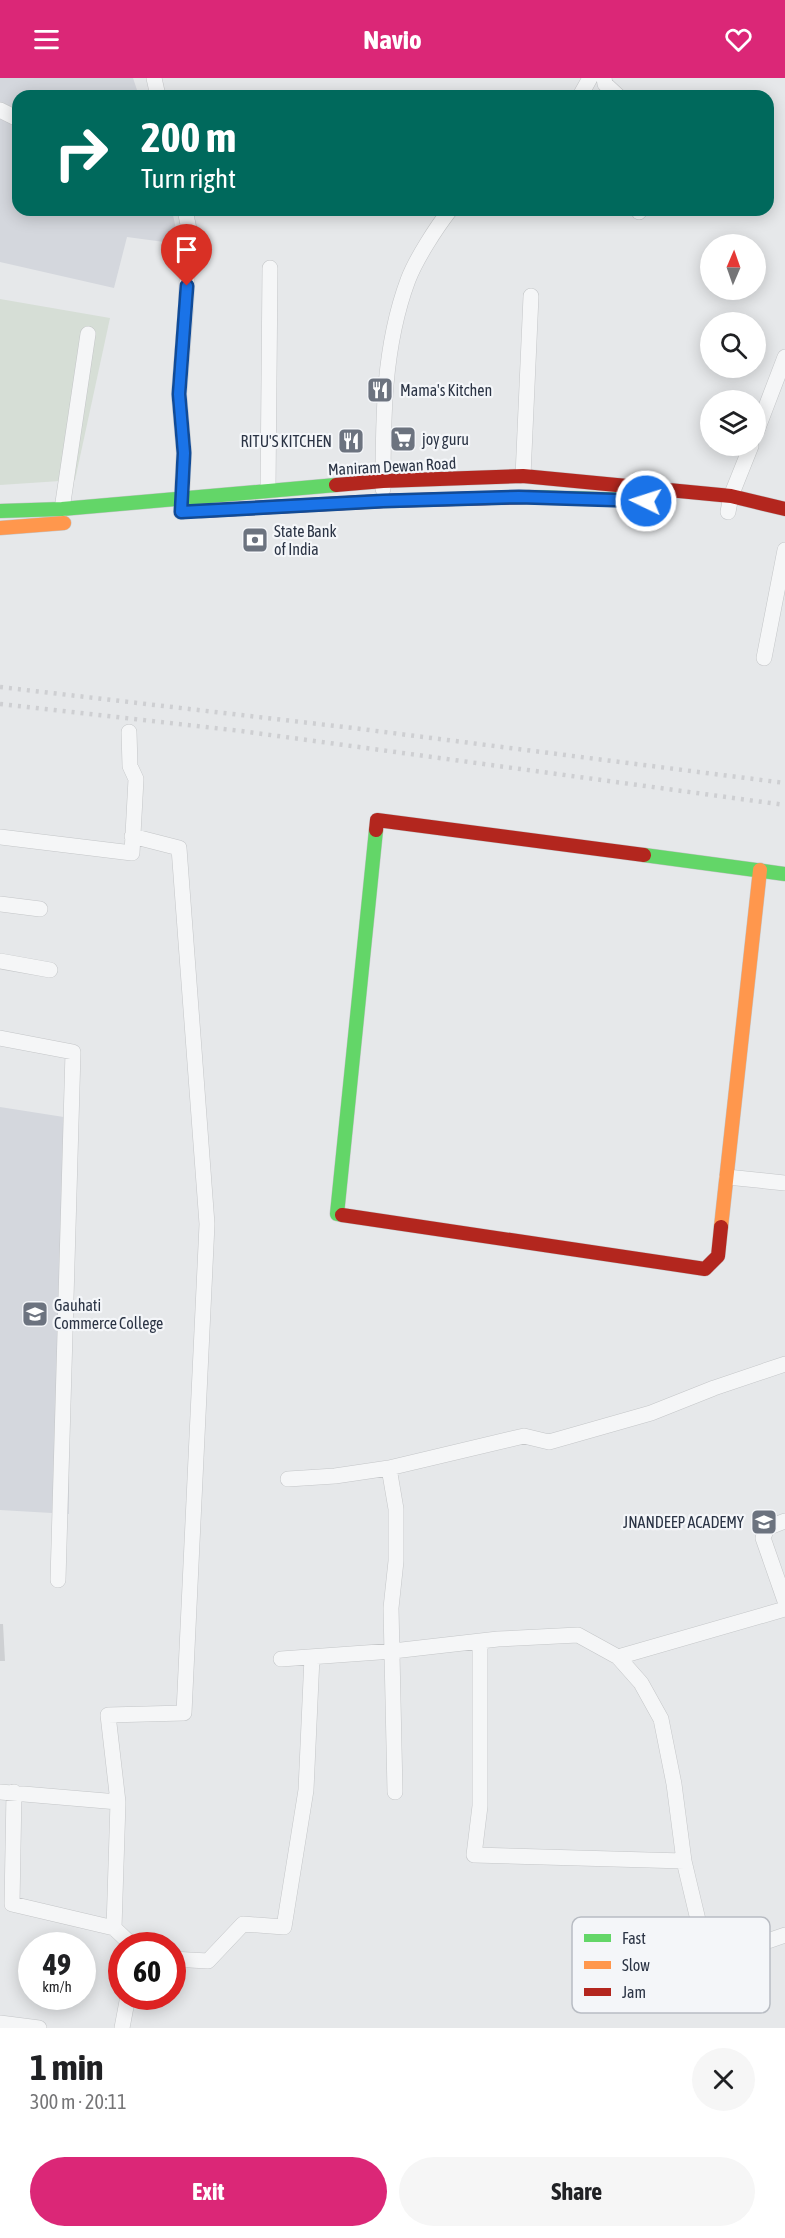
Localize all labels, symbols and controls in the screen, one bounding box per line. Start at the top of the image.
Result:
icon: menu [30,23,63,56]
icon: heart [722,23,755,56]
text: Navio [363,24,422,55]
text: 200 m [141,113,236,161]
icon: right [42,114,120,192]
text: Turn right [141,163,236,194]
pin [161,224,212,286]
icon: arrive [170,233,203,266]
north arrow [700,234,766,300]
map controls [700,234,766,456]
button: search [700,312,766,378]
restaurant icon: Mama's Kitchen [365,375,395,405]
place label: Mama's Kitchen [400,381,492,399]
button: layers [700,390,766,456]
supermarket icon: joy guru [388,424,418,454]
restaurant icon: RITU'S KITCHEN [336,426,366,456]
place label: joy guru [421,430,469,449]
place label: RITU'S KITCHEN [241,432,332,450]
street label: Maniram Dewan Road [327,454,457,478]
position arrow [614,469,678,533]
place label: State Bank of India [274,522,337,558]
bank icon: State Bank of India [240,525,270,555]
place label: Gauhati Commerce College [54,1296,163,1333]
school or university icon: Gauhati Commerce College [20,1299,50,1329]
school or university icon: JNANDEEP ACADEMY [749,1507,779,1537]
place label: JNANDEEP ACADEMY [623,1513,745,1531]
legend [572,1917,770,2013]
text: Fast [622,1929,646,1947]
speed limit sign: 60 [108,1932,186,2010]
text: 49 [43,1947,71,1981]
text: Slow [622,1956,650,1974]
text: km/h [42,1978,72,1995]
text: Jam [622,1983,646,2001]
text: 1 min [30,2046,104,2088]
button: close [692,2048,755,2111]
text: 300 m · 20:11 [30,2090,127,2113]
button: Exit [30,2157,387,2226]
button: Share [399,2157,755,2226]

